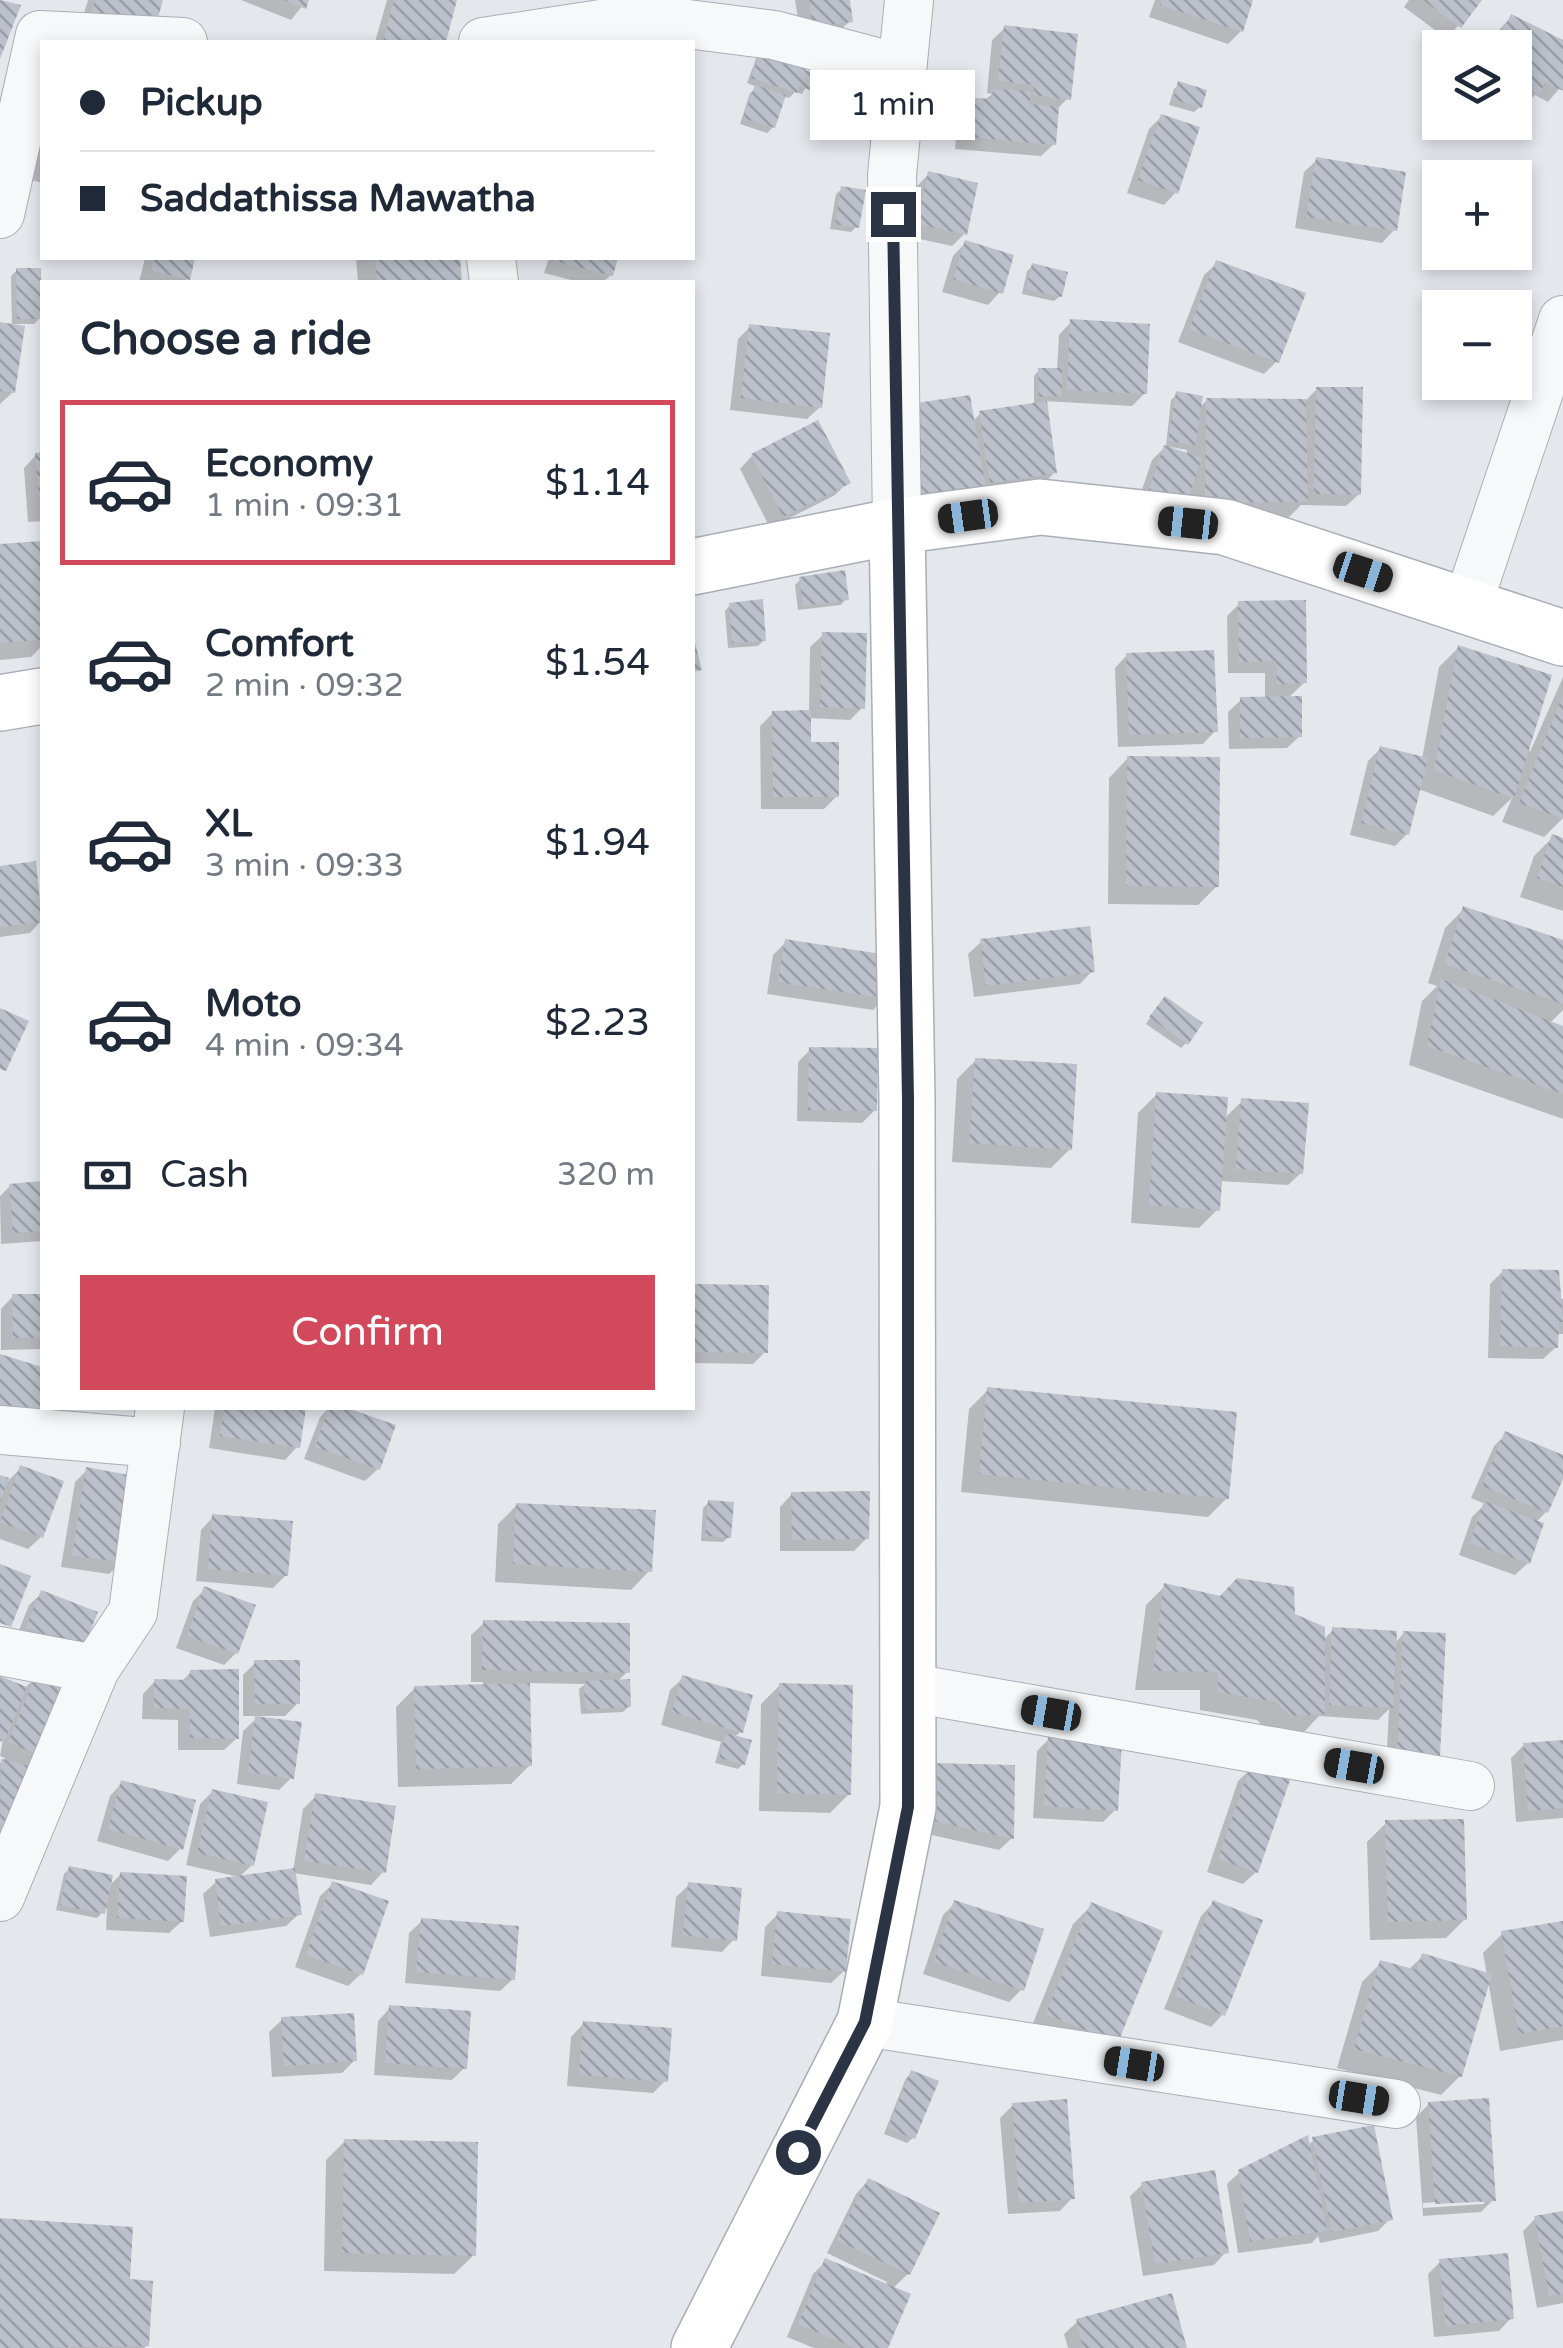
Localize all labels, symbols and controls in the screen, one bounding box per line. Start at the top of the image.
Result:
map controls [1422,30,1532,400]
button: layers [1422,30,1532,140]
callout: 1 min [810,69,976,139]
text: Pickup [140,80,263,126]
text: 1 min [850,86,935,124]
button: + [1422,160,1532,270]
text: Saddathissa Mawatha [140,176,536,222]
route end [871,192,916,237]
button: − [1422,290,1532,400]
text: Choose a ride [80,313,371,367]
icon: car [85,438,175,528]
text: Economy [205,441,373,487]
text: $1.14 [545,460,650,506]
text: 1 min · 09:31 [205,487,404,525]
car [936,497,1000,535]
car [1157,505,1219,541]
car [1330,548,1396,596]
icon: car [85,618,175,708]
text: Comfort [205,621,354,667]
text: $1.54 [545,640,650,686]
text: 2 min · 09:32 [205,667,404,705]
icon: car [85,798,175,888]
text: XL [205,801,252,847]
text: $1.94 [545,820,650,866]
text: 3 min · 09:33 [205,847,404,885]
icon: car [85,978,175,1068]
text: Moto [205,981,301,1027]
text: $2.23 [545,1000,650,1046]
text: 4 min · 09:34 [205,1027,404,1065]
icon: cash [80,1148,135,1203]
text: Cash [160,1152,249,1198]
text: 320 m [557,1156,655,1194]
button: Confirm [80,1275,655,1390]
car [1019,1693,1083,1733]
car [1322,1746,1386,1786]
car [1102,2044,1166,2084]
car [1327,2078,1391,2118]
route start [776,2130,821,2175]

